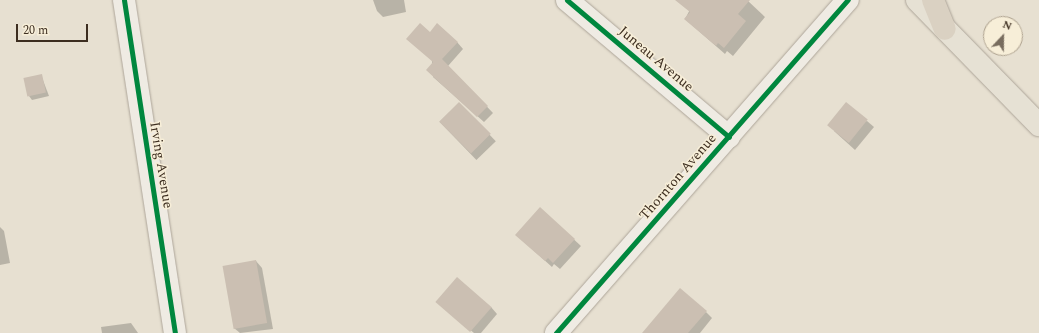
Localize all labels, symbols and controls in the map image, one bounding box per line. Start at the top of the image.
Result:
scale bar [18,16,90,42]
north arrow [983,16,1023,56]
text: N [1000,16,1015,35]
text: 20 m [23,21,48,40]
street label: Juneau Avenue [615,23,697,95]
street label: Irving Avenue [146,120,176,210]
street label: Thornton Avenue [636,130,720,224]

